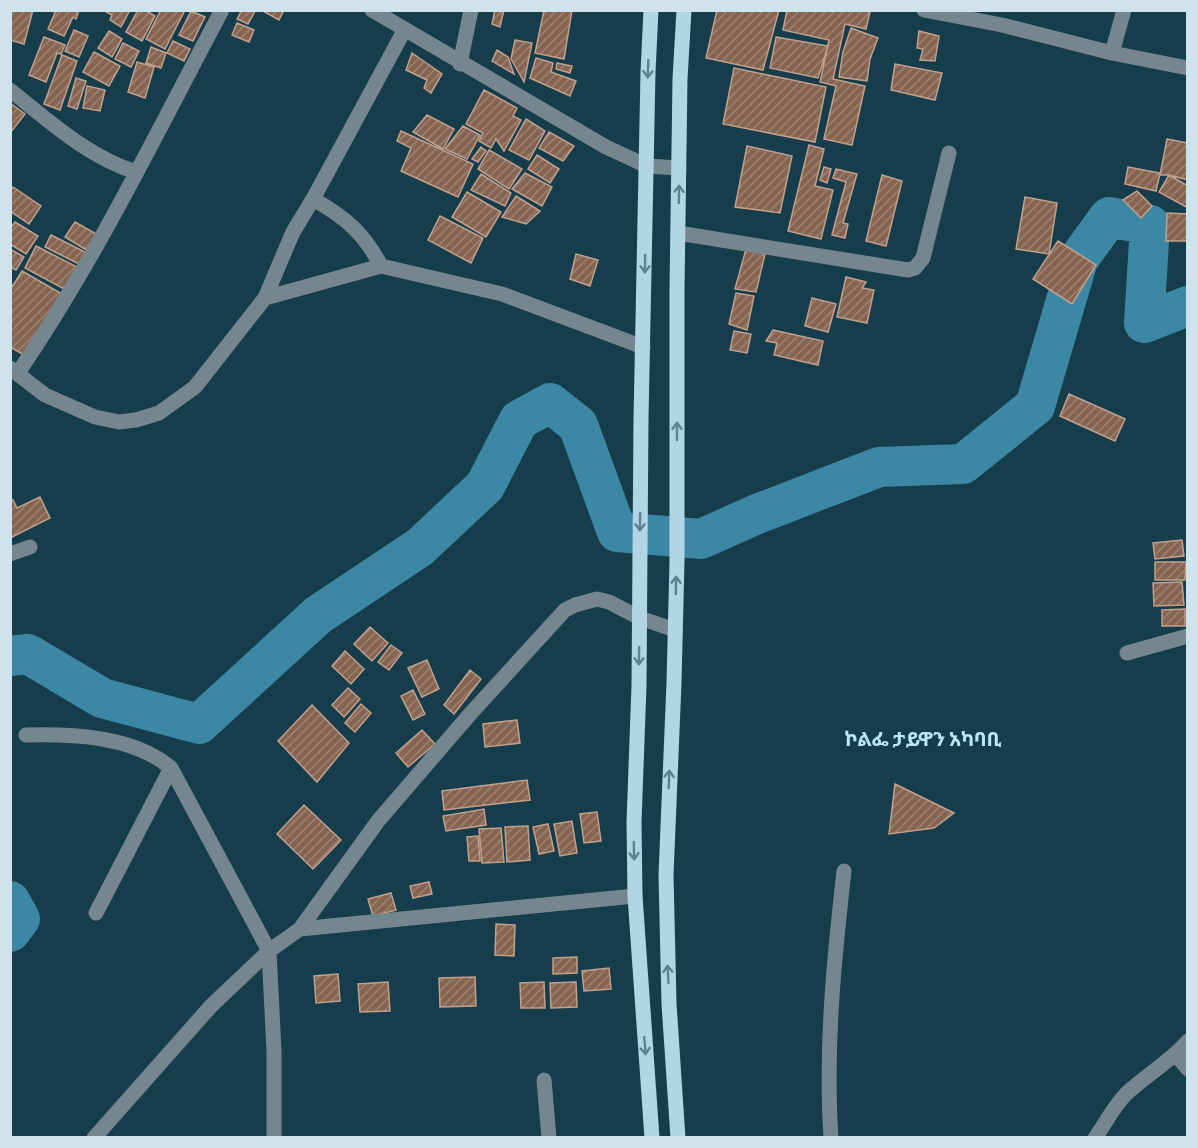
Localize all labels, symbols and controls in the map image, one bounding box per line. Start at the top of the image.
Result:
one-way arrow [643,58,654,78]
one-way arrow [673,185,685,205]
one-way arrow [639,253,651,273]
one-way arrow [671,422,683,442]
one-way arrow [634,512,646,532]
one-way arrow [670,575,682,595]
one-way arrow [634,646,645,666]
district label: ኮልፌ ታይዋን አካባቢ [844,726,1002,750]
one-way arrow [664,770,675,790]
one-way arrow [628,841,640,861]
one-way arrow [662,965,673,985]
one-way arrow [640,1036,651,1056]

